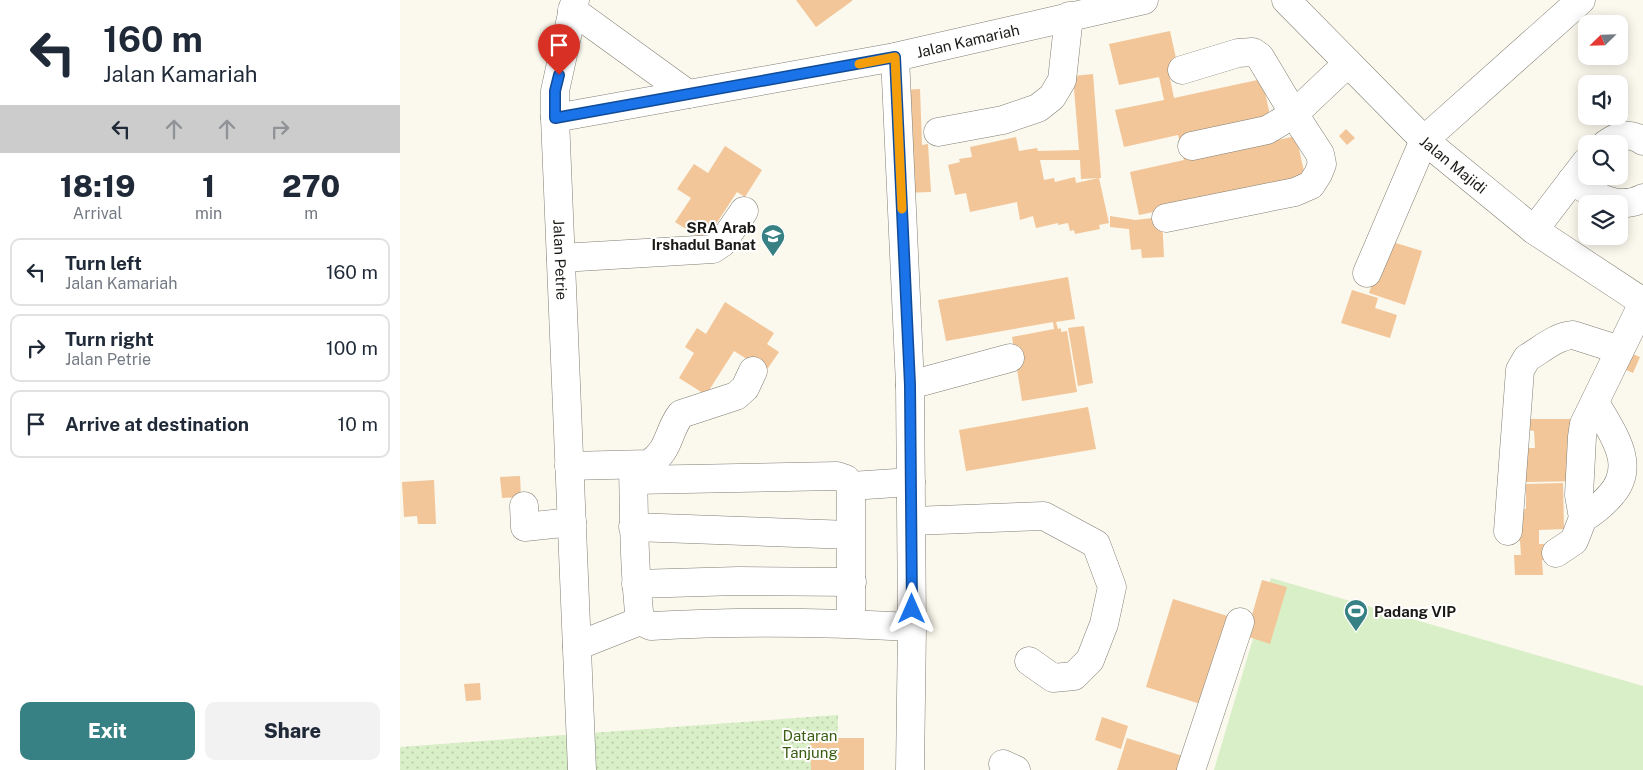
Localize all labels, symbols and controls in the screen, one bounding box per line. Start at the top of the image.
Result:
north arrow [1578,15,1628,65]
map controls [1578,15,1628,245]
text: 160 m [103,19,203,60]
icon: left [20,20,85,85]
street label: Jalan Kamariah [914,20,1021,60]
pin [538,24,580,75]
icon: arrive [545,31,573,59]
text: Jalan Kamariah [103,61,258,87]
button: sound [1578,75,1628,125]
icon: left [107,115,135,143]
icon: ahead [160,115,188,143]
icon: ahead [213,115,241,143]
icon: right [266,115,294,143]
street label: Jalan Majidi [1417,132,1491,197]
button: search [1578,135,1628,185]
text: 18:19 [60,168,135,204]
text: 1 [202,168,215,204]
text: 270 [282,168,340,204]
button: layers [1578,195,1628,245]
text: Arrival [73,204,122,223]
text: min [195,204,222,223]
text: m [304,204,318,223]
street label: Jalan Petrie [551,219,571,300]
place label: SRA Arab Irshadul Banat [651,219,756,253]
school or university icon: SRA Arab Irshadul Banat [760,223,786,257]
text: Turn left [65,252,142,274]
icon: left [22,258,50,286]
text: 160 m [326,261,378,283]
text: Jalan Kamariah [65,274,177,293]
text: Turn right [65,328,154,350]
icon: right [22,334,50,362]
text: 100 m [326,337,378,359]
text: Jalan Petrie [65,350,151,369]
icon: arrive [22,410,50,438]
text: Arrive at destination [65,413,249,435]
text: 10 m [338,413,378,435]
position arrow [885,582,937,634]
sports icon: Padang VIP [1343,598,1369,632]
place label: Padang VIP [1374,603,1456,620]
button: Exit [20,702,195,760]
button: Share [205,702,380,760]
park label: Dataran Tanjung [782,727,838,761]

